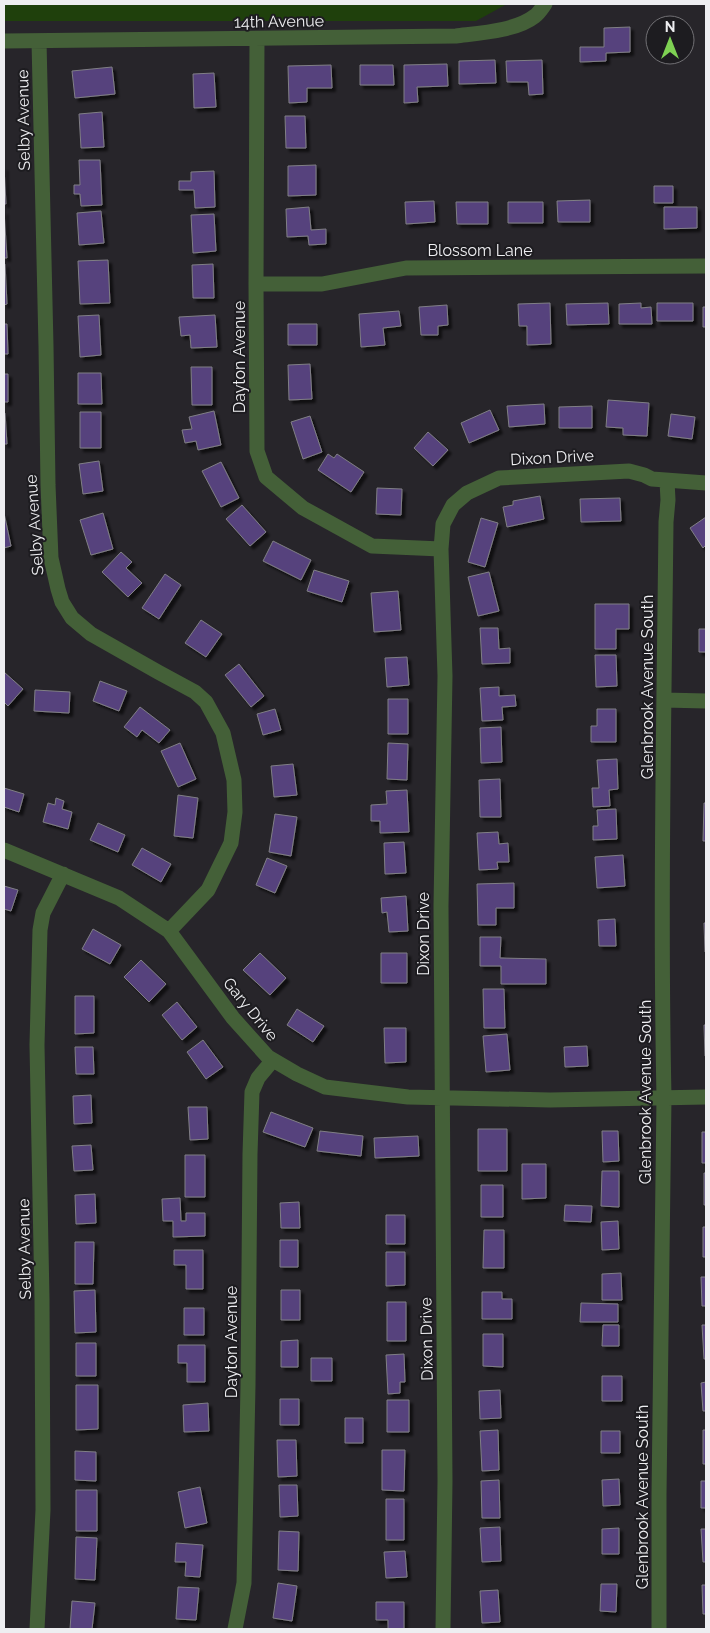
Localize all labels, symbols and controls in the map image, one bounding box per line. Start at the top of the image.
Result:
street label: 14th Avenue [234,11,324,32]
north arrow [645,15,695,65]
text: N [665,19,675,35]
street label: Selby Avenue [13,69,34,171]
street label: Blossom Lane [427,241,533,260]
street label: Dayton Avenue [230,301,249,413]
street label: Dixon Drive [510,446,594,469]
street label: Selby Avenue [21,474,47,576]
street label: Glenbrook Avenue South [638,595,657,779]
street label: Dixon Drive [414,892,433,976]
street label: Gary Drive [219,974,282,1045]
street label: Glenbrook Avenue South [636,1000,655,1184]
street label: Selby Avenue [14,1198,35,1300]
street label: Dayton Avenue [222,1286,241,1398]
street label: Dixon Drive [416,1297,437,1381]
street label: Glenbrook Avenue South [633,1405,652,1589]

